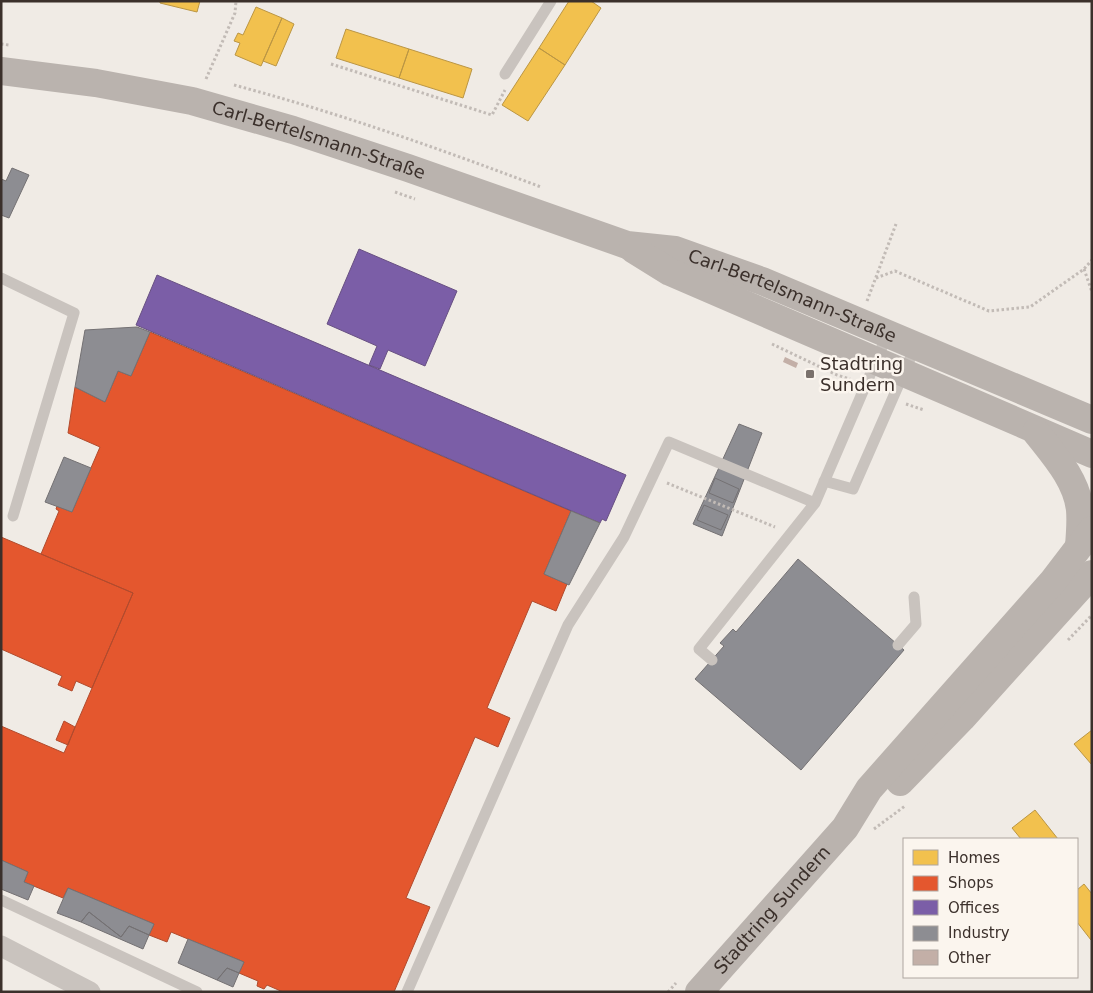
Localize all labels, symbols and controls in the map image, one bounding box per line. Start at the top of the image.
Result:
street label: Carl-Bertelsmann-Straße [210,96,428,183]
street label: Carl-Bertelsmann-Straße [685,245,900,346]
place label: Stadtring Sundern [820,353,903,395]
marker: Stadtring Sundern [804,368,816,380]
legend [903,838,1078,978]
street label: Stadtring Sundern [709,841,834,978]
text: Homes [948,849,1000,867]
text: Shops [948,874,994,892]
text: Offices [948,899,1000,917]
text: Industry [948,924,1010,942]
text: Other [948,949,991,967]

